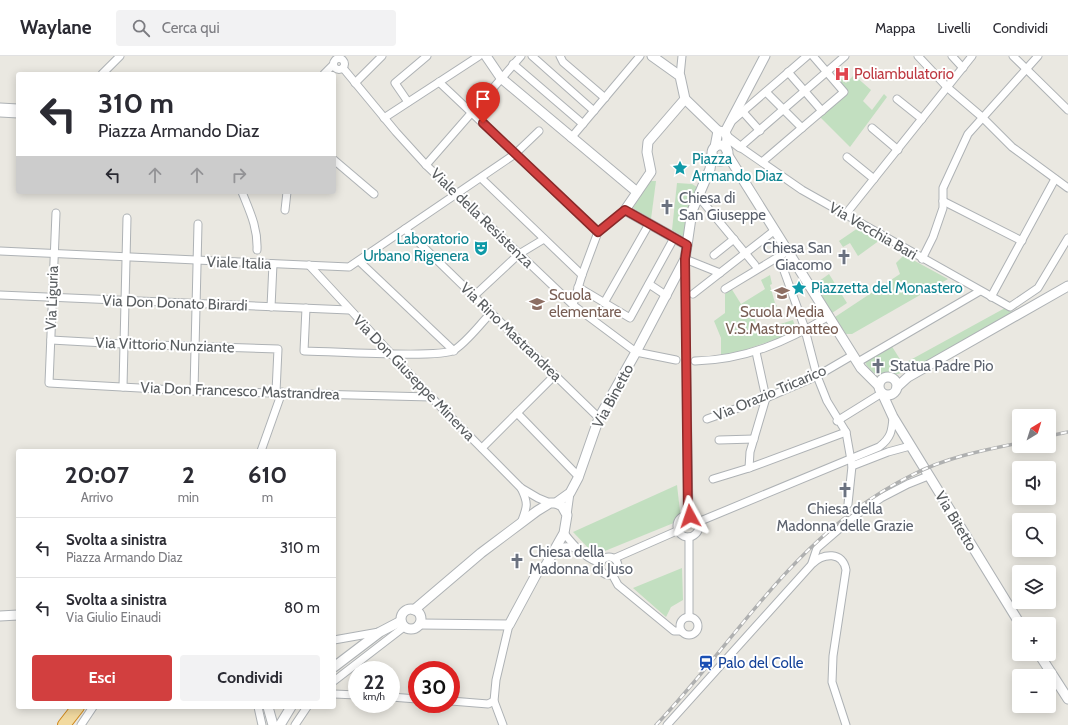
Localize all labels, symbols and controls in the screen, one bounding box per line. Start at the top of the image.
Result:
search box [116,10,396,46]
text: Waylane [20,16,92,39]
icon: search [130,17,152,39]
text: Cerca qui [162,19,220,37]
text: Mappa [875,19,915,37]
text: Livelli [937,19,971,37]
text: Condividi [993,19,1048,37]
hospital icon: Poliambulatorio [833,65,851,83]
place label: Poliambulatorio [854,65,954,83]
pin [466,82,500,123]
text: 310 m [98,86,174,120]
icon: left [32,88,84,140]
icon: arrive [472,88,494,110]
text: Piazza Armando Diaz [98,120,259,142]
place label: Piazza Armando Diaz [692,150,783,185]
place icon: Piazza Armando Diaz [671,159,689,177]
icon: left [102,164,124,186]
icon: ahead [144,164,166,186]
icon: ahead [186,164,208,186]
icon: right [228,164,250,186]
street label: Viale della Resistenza [427,164,538,272]
place label: Chiesa di San Giuseppe [679,189,766,224]
church icon: Chiesa di San Giuseppe [658,198,676,216]
street label: Via Vecchia Bari [826,198,920,264]
place label: Laboratorio Urbano Rigenera [363,230,470,265]
theatre icon: Laboratorio Urbano Rigenera [472,239,490,257]
place label: Chiesa San Giacomo [763,239,832,274]
church icon: Chiesa San Giacomo [835,248,853,266]
street label: Viale Italia [206,253,272,273]
street label: Via Liguria [42,265,62,331]
street label: Via Rino Mastrandrea [456,279,566,386]
place icon: Piazzetta del Monastero [790,279,808,297]
place label: Piazzetta del Monastero [811,279,963,297]
school or university icon: Scuola Media V.S.Mastromatteo [773,284,791,302]
place label: Scuola elementare [549,286,622,321]
street label: Via Don Donato Birardi [102,291,248,315]
school or university icon: Scuola elementare [528,295,546,313]
place label: Scuola Media V.S.Mastromatteo [725,303,839,338]
street label: Via Don Giuseppe Minerva [349,311,479,445]
street label: Via Vittorio Nunziante [95,334,235,356]
church icon: Statua Padre Pio [869,357,887,375]
place label: Statua Padre Pio [890,357,994,375]
street label: Via Binetto [589,361,637,431]
street label: Via Orazio Tricarico [711,361,829,425]
street label: Via Don Francesco Mastrandrea [140,379,341,403]
north arrow [1012,409,1056,453]
map controls [1012,409,1056,713]
text: 20:07 [65,460,129,489]
text: 2 [182,460,195,489]
text: 610 [248,460,287,489]
button: sound [1012,461,1056,505]
church icon: Chiesa della Madonna delle Grazie [836,481,854,499]
street label: Via Bitetto [931,488,981,554]
text: Arrivo [81,489,113,505]
text: min [178,489,199,505]
text: m [262,489,273,505]
position arrow [669,495,711,537]
place label: Chiesa della Madonna delle Grazie [776,500,914,535]
button: search [1012,513,1056,557]
text: Svolta a sinistra [66,531,167,549]
icon: left [32,537,54,559]
text: 310 m [280,539,320,557]
place label: Chiesa della Madonna di Juso [529,543,633,578]
text: Piazza Armando Diaz [66,549,183,565]
church icon: Chiesa della Madonna di Juso [508,552,526,570]
button: layers [1012,565,1056,609]
text: Svolta a sinistra [66,591,167,609]
icon: left [32,597,54,619]
text: 80 m [284,599,320,617]
text: Via Giulio Einaudi [66,609,161,625]
button: + [1012,617,1056,661]
station icon: Palo del Colle [697,654,715,672]
place label: Palo del Colle [718,654,804,672]
button: Esci [32,655,172,701]
button: Condividi [180,655,320,701]
speed limit sign: 30 [408,661,460,713]
button: − [1012,669,1056,713]
text: 22 [363,670,385,694]
text: km/h [363,690,385,703]

